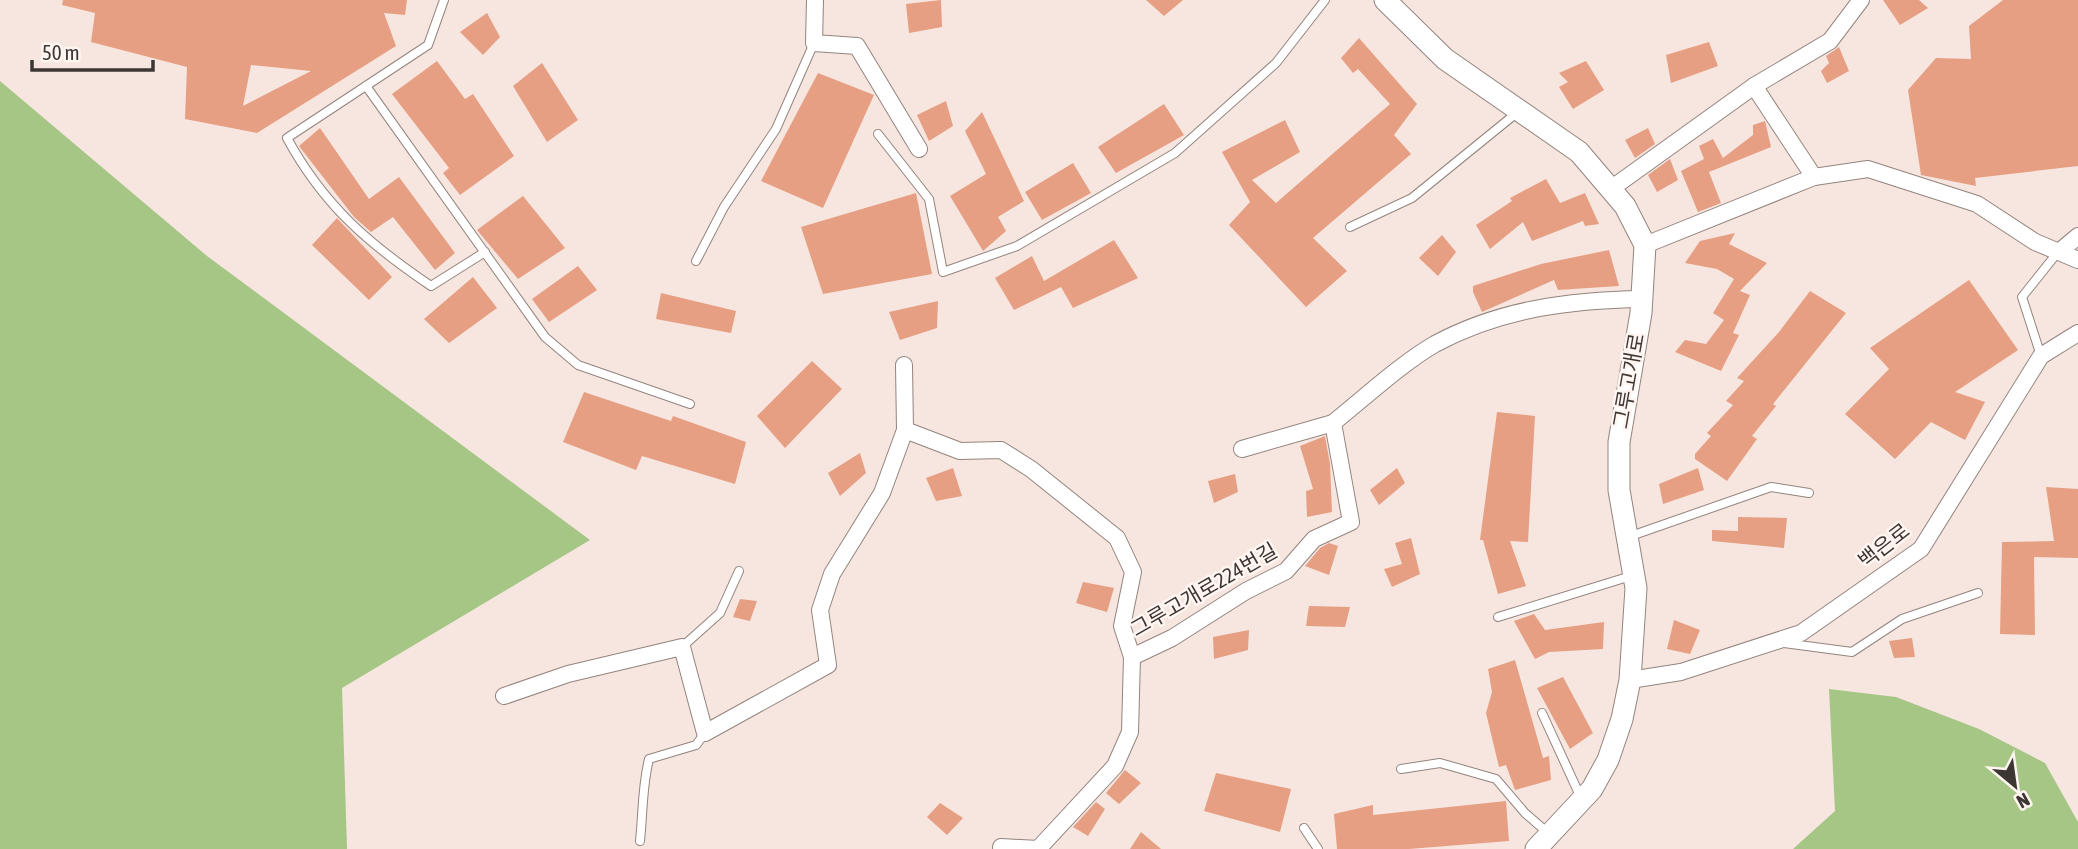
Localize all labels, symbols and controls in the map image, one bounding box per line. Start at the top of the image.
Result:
scale bar [32,28,152,72]
text: 50 m [42,40,80,64]
street label: 그루고개로 [1608,331,1648,430]
street label: 백은로 [1853,518,1914,573]
street label: 그루고개로224번길 [1126,538,1281,641]
north arrow [1980,751,2050,821]
text: N [2013,789,2033,813]

